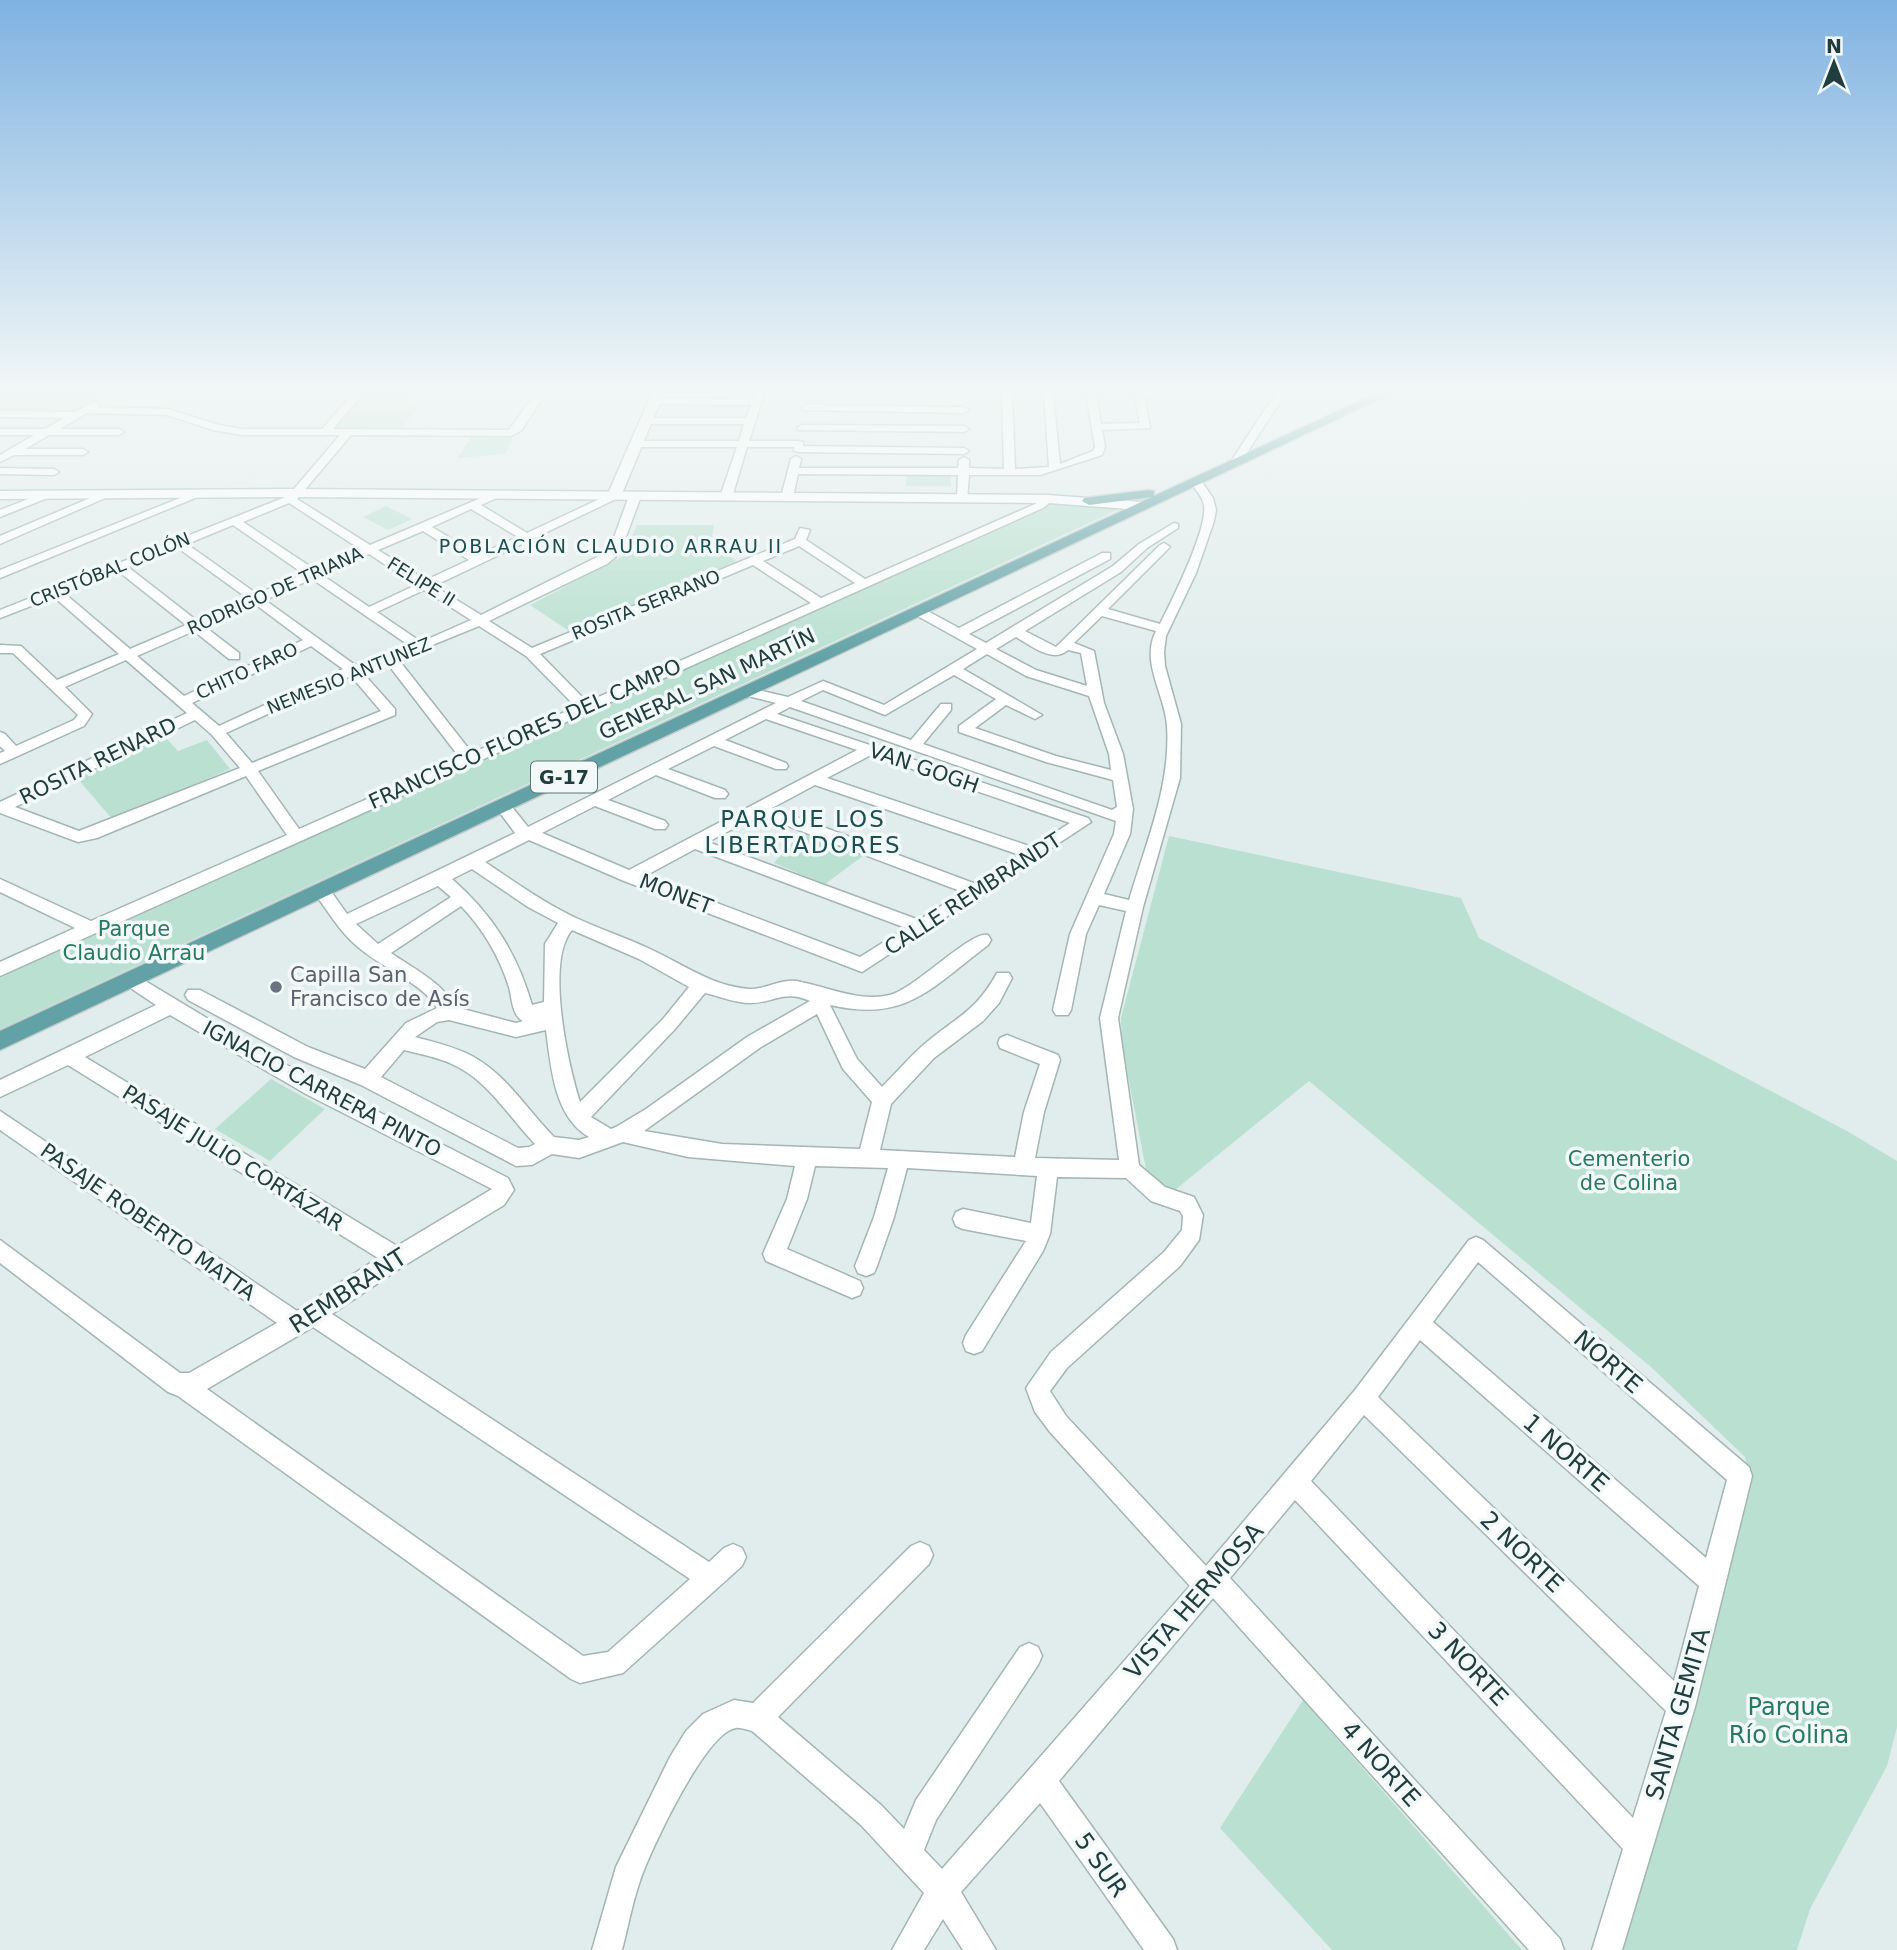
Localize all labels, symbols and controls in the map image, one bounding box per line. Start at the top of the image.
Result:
north arrow [1799,28,1869,98]
text: N [1826,35,1842,57]
street label: CRISTÓBAL COLÓN [27,528,193,611]
district label: POBLACIÓN CLAUDIO ARRAU II [439,534,783,557]
street label: RODRIGO DE TRIANA [184,542,367,639]
street label: FELIPE II [384,553,459,611]
street label: ROSITA SERRANO [569,565,723,644]
street label: GENERAL SAN MARTÍN [595,622,819,745]
street label: NEMESIO ANTUNEZ [264,633,434,718]
street label: CHITO FARO [193,638,301,703]
street label: FRANCISCO FLORES DEL CAMPO [365,654,685,814]
street label: ROSITA RENARD [16,713,180,809]
street label: VAN GOGH [866,738,982,798]
road number: G-17 [531,762,597,792]
district label: PARQUE LOS LIBERTADORES [704,806,902,858]
street label: CALLE REMBRANDT [880,828,1066,960]
street label: MONET [636,869,716,919]
park label: Parque Claudio Arrau [63,917,205,965]
place label: Capilla San Francisco de Asís [290,963,470,1011]
marker: Capilla San Francisco de Asís [268,979,284,995]
street label: IGNACIO CARRERA PINTO [199,1016,445,1162]
street label: PASAJE JULIO CORTÁZAR [118,1079,348,1236]
street label: PASAJE ROBERTO MATTA [36,1139,261,1306]
park label: Cementerio de Colina [1568,1147,1690,1195]
street label: REMBRANT [284,1243,412,1339]
street label: NORTE [1568,1325,1648,1399]
street label: 1 NORTE [1517,1408,1615,1498]
street label: 2 NORTE [1475,1506,1569,1598]
street label: VISTA HERMOSA [1119,1517,1270,1685]
street label: 3 NORTE [1422,1616,1514,1712]
street label: SANTA GEMITA [1640,1624,1716,1803]
park label: Parque Río Colina [1729,1693,1849,1749]
street label: 4 NORTE [1336,1716,1426,1812]
street label: 5 SUR [1069,1827,1133,1903]

